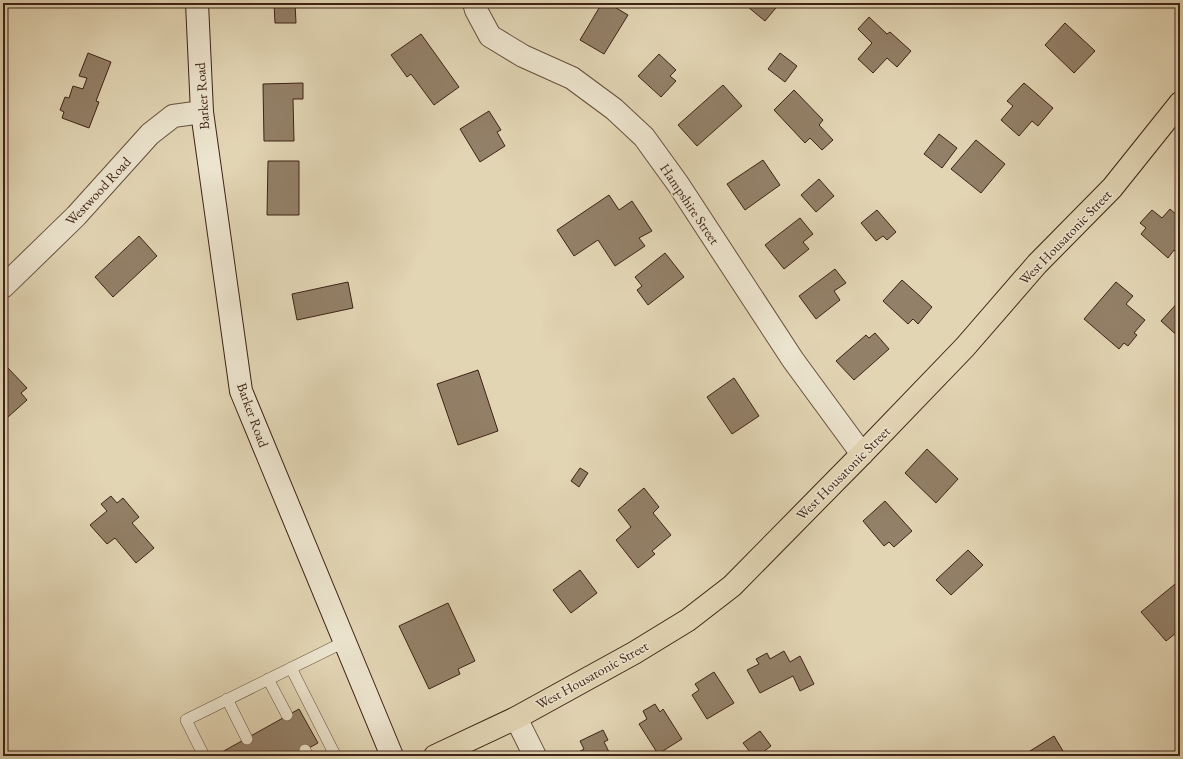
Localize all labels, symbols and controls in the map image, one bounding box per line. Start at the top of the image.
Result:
street label: Barker Road [191,61,213,130]
street label: Westwood Road [61,152,135,229]
street label: Hampshire Street [656,160,724,248]
street label: West Housatonic Street [1015,185,1116,288]
street label: Barker Road [233,380,273,451]
street label: West Housatonic Street [792,422,894,524]
street label: West Housatonic Street [533,636,652,713]

